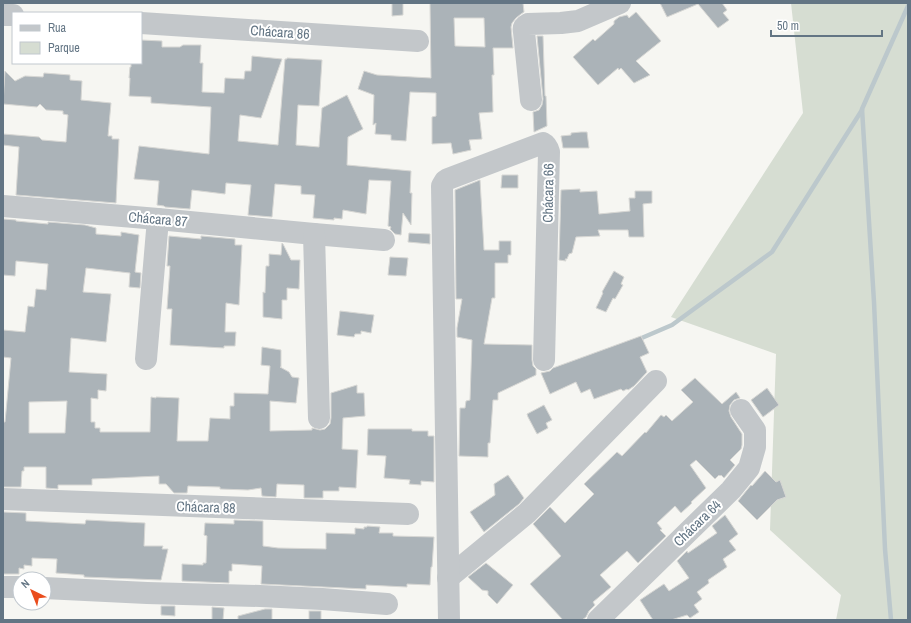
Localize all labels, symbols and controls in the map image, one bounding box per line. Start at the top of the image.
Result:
legend [12,12,142,64]
scale bar [771,12,882,38]
text: 50 m [777,18,799,34]
text: Rua [48,20,67,36]
street label: Chácara 86 [250,21,310,43]
text: Parque [48,40,80,56]
street label: Chácara 66 [538,163,558,223]
street label: Chácara 87 [128,207,188,231]
street label: Chácara 64 [669,495,725,550]
street label: Chácara 88 [176,497,236,517]
north arrow [12,571,52,611]
text: N [18,576,32,591]

